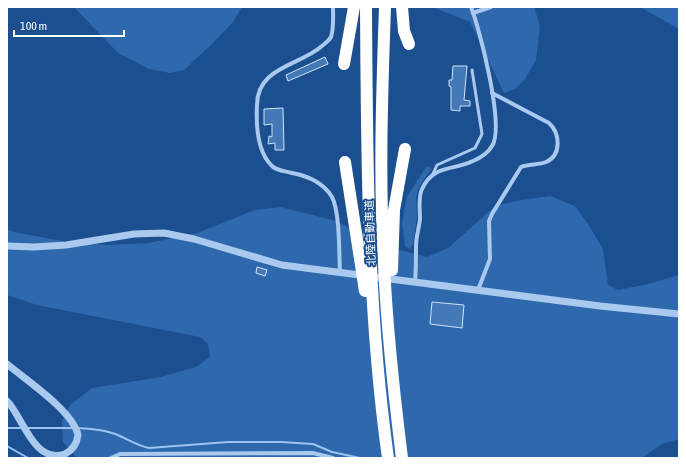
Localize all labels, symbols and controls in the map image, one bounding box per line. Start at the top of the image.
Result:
scale bar [14,12,124,38]
text: 100 m [20,19,47,33]
street label: 北陸自動車道 [363,200,377,266]

